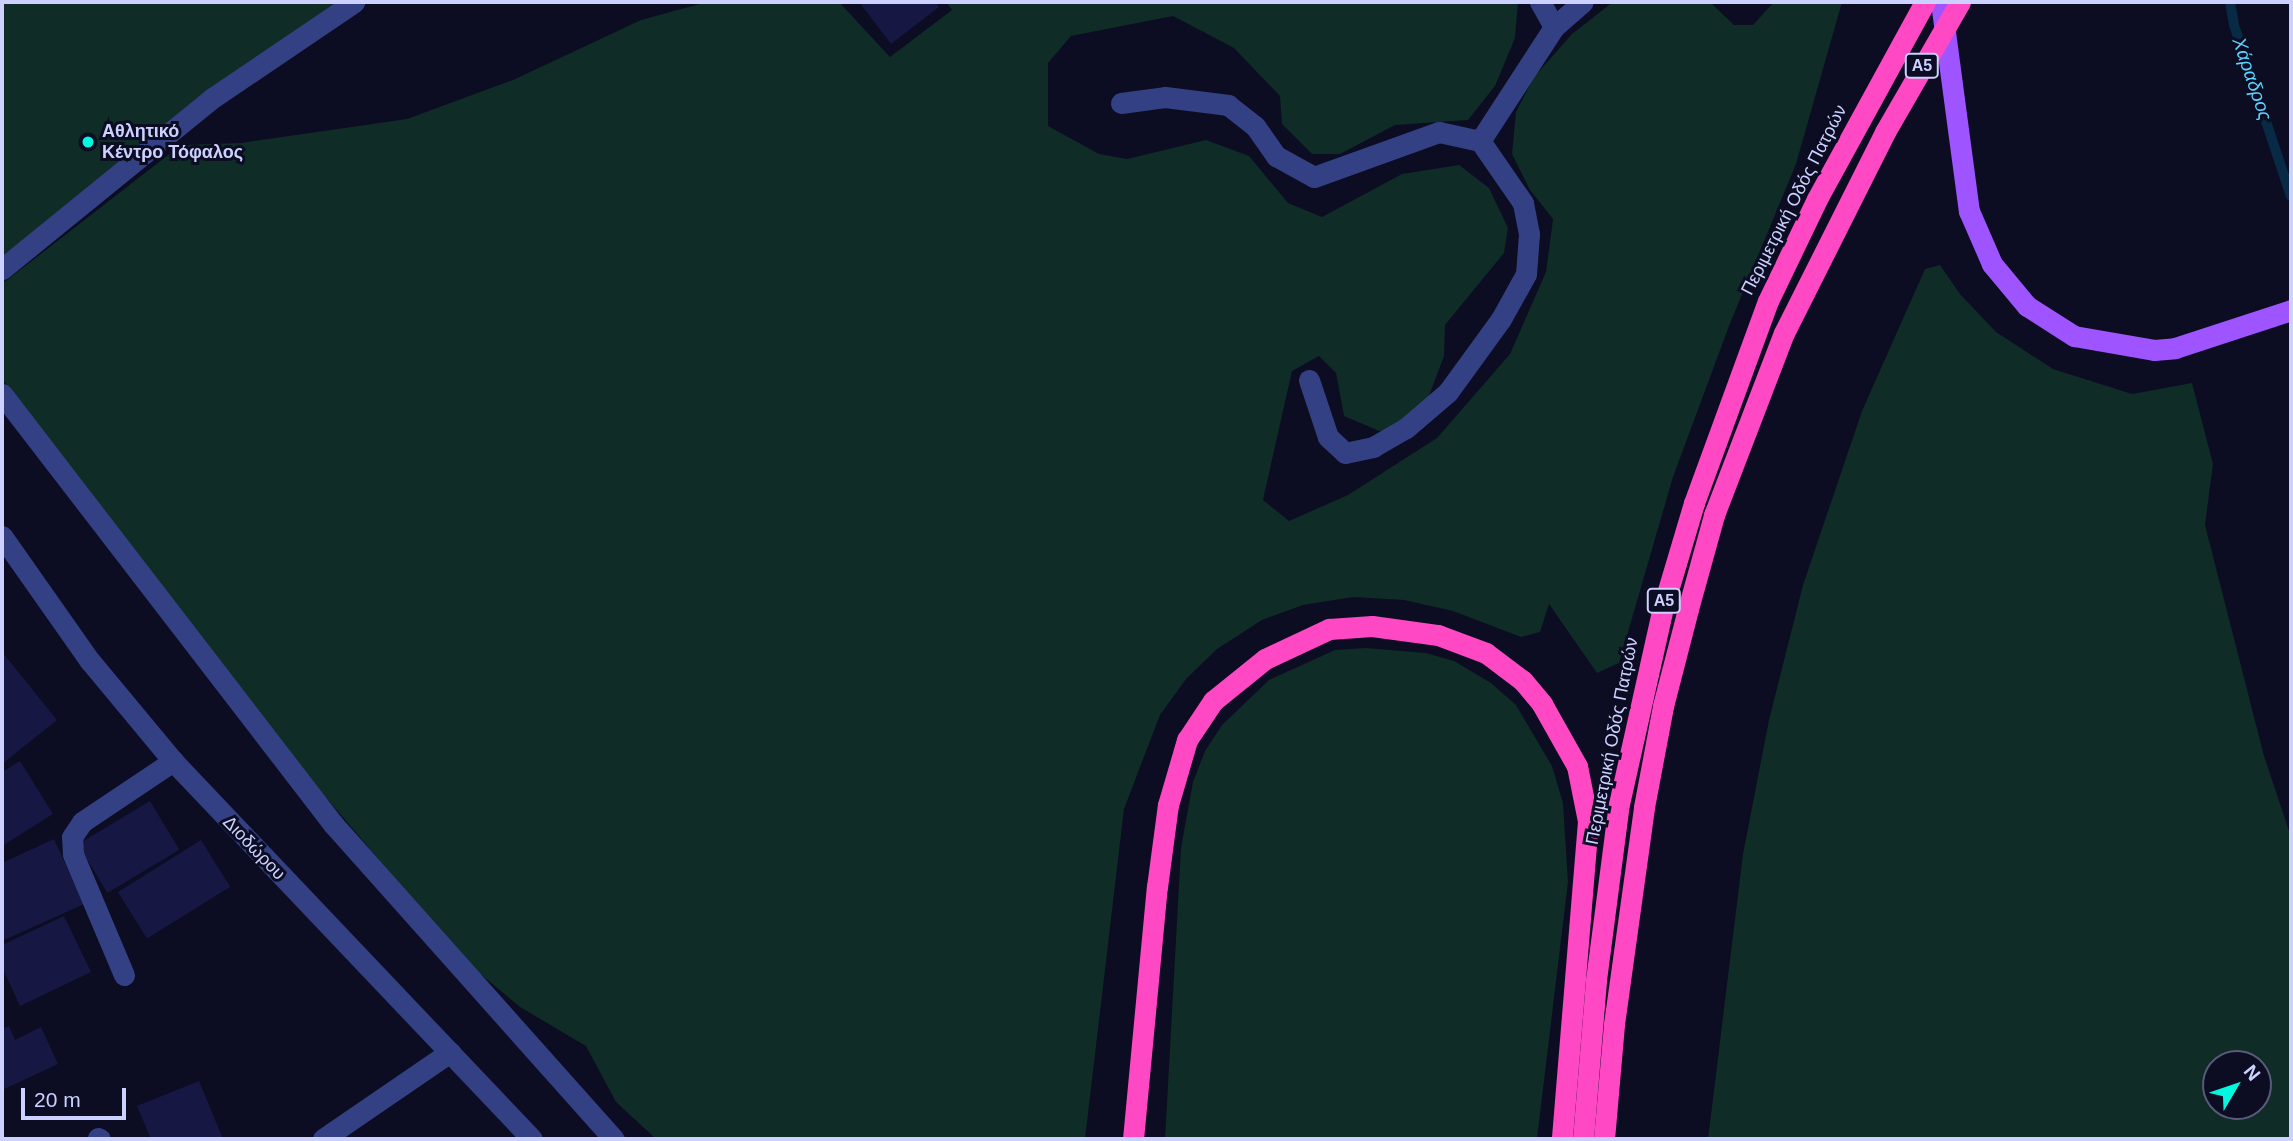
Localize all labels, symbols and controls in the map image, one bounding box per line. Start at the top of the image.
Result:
water label: Χάραδρος [2227,34,2277,124]
road number: Α5 [1904,54,1940,78]
street label: Περιμετρική Οδός Πατρών [1737,101,1851,299]
place label: Αθλητικό Κέντρο Τόφαλος [102,121,243,164]
marker: Αθλητικό Κέντρο Τόφαλος [80,134,96,150]
road number: Α5 [1646,588,1682,614]
street label: Περιμετρική Οδός Πατρών [1581,636,1643,846]
street label: Διοδώρου [218,812,290,884]
north arrow [2202,1050,2272,1120]
text: N [2240,1061,2265,1085]
scale bar [24,1074,130,1118]
text: 20 m [34,1088,81,1111]

